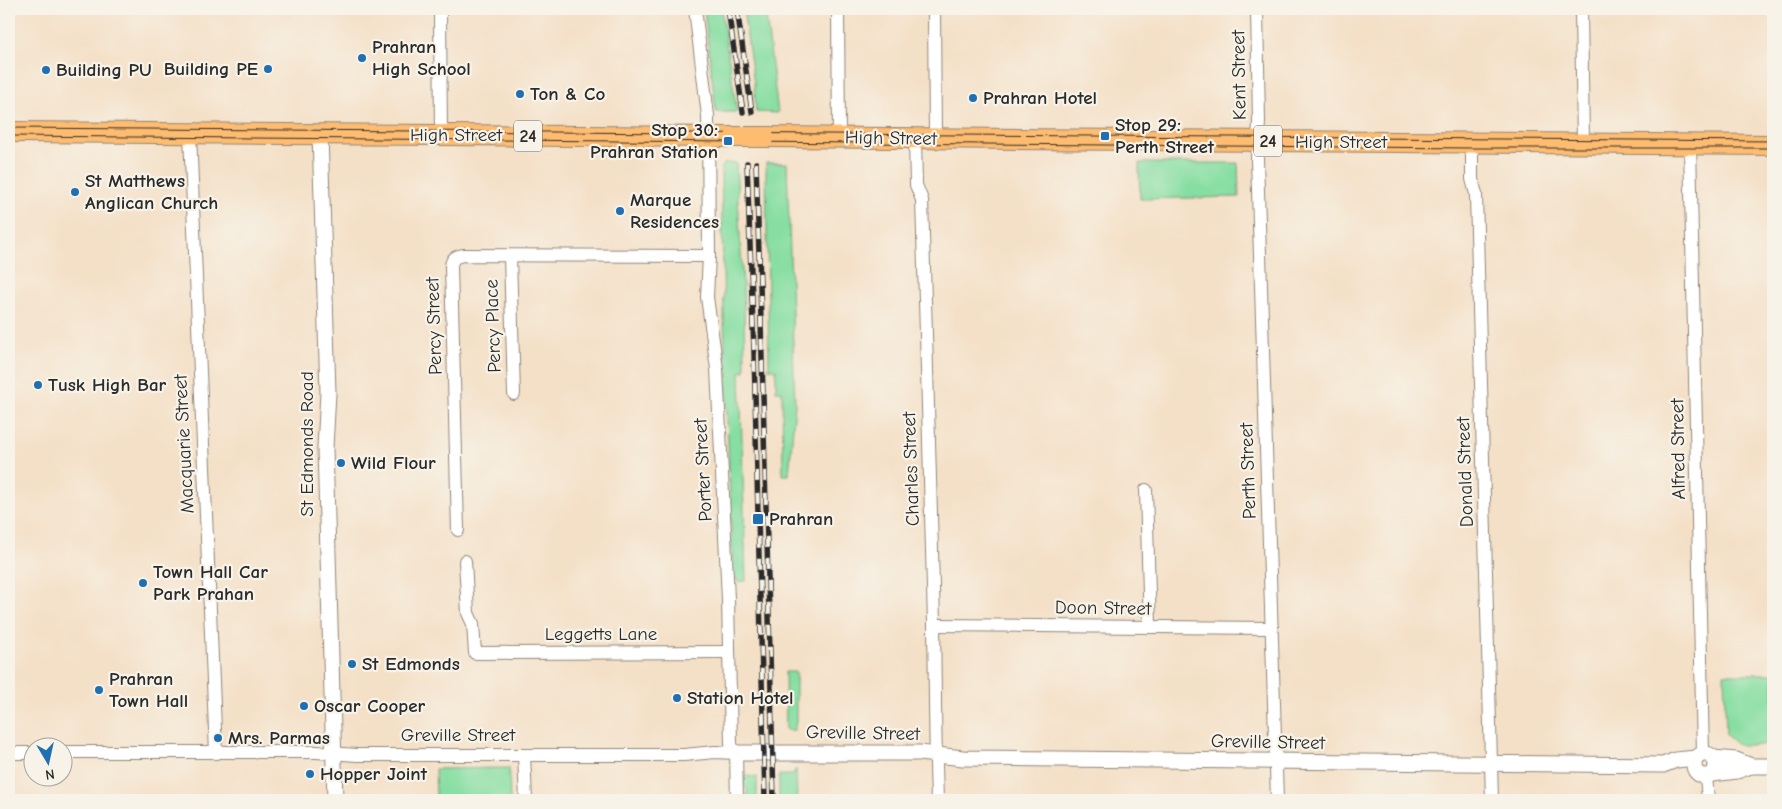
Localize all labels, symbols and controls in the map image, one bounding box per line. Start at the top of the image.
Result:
street label: Kent Street [1227,29,1251,120]
place label: Prahran High School [372,36,471,80]
marker: Prahran High School [356,52,368,64]
place label: Building PE [164,58,258,80]
place label: Building PU [56,59,152,81]
marker: Building PE [262,63,274,75]
marker: Building PU [40,64,52,76]
place label: Ton & Co [530,83,605,105]
place label: Prahran Hotel [983,87,1097,109]
marker: Ton & Co [514,88,526,100]
marker: Prahran Hotel [967,92,979,104]
place label: Stop 29: Perth Street [1115,114,1215,158]
place label: Stop 30: Prahran Station [590,119,718,163]
road number: 24 [514,120,542,152]
street label: High Street [410,124,503,146]
road number: 24 [1254,125,1282,156]
street label: High Street [845,126,938,150]
marker: Stop 29: Perth Street [1099,130,1111,142]
street label: High Street [1295,131,1388,153]
marker: Stop 30: Prahran Station [722,135,734,147]
place label: St Matthews Anglican Church [85,170,218,214]
marker: St Matthews Anglican Church [69,186,81,198]
place label: Marque Residences [630,189,719,233]
marker: Marque Residences [614,205,626,217]
street label: Percy Street [421,276,447,375]
street label: Percy Place [480,279,506,373]
street label: St Edmonds Road [296,371,318,517]
street label: Macquarie Street [169,373,199,514]
place label: Tusk High Bar [48,374,167,396]
marker: Tusk High Bar [32,379,44,391]
street label: Alfred Street [1666,398,1690,500]
street label: Charles Street [898,411,924,527]
street label: Donald Street [1452,416,1478,528]
street label: Porter Street [689,417,717,522]
street label: Perth Street [1235,422,1261,520]
place label: Wild Flour [351,452,436,474]
marker: Wild Flour [335,457,347,469]
place label: Prahran [769,508,833,530]
marker: Prahran [751,512,765,526]
place label: Town Hall Car Park Prahan [153,561,268,605]
marker: Town Hall Car Park Prahan [137,577,149,589]
street label: Doon Street [1055,596,1152,620]
street label: Leggetts Lane [545,623,657,645]
place label: St Edmonds [362,653,460,675]
marker: St Edmonds [346,658,358,670]
place label: Prahran Town Hall [109,668,188,712]
marker: Prahran Town Hall [93,684,105,696]
place label: Station Hotel [687,687,793,709]
marker: Station Hotel [671,692,683,704]
place label: Oscar Cooper [314,695,425,717]
marker: Oscar Cooper [298,700,310,712]
street label: Greville Street [806,721,921,745]
street label: Greville Street [401,724,516,746]
place label: Mrs. Parmas [228,727,330,749]
street label: Greville Street [1211,730,1326,754]
marker: Mrs. Parmas [212,732,224,744]
north arrow [22,736,72,786]
place label: Hopper Joint [320,763,428,785]
text: N [44,765,56,783]
marker: Hopper Joint [304,768,316,780]

